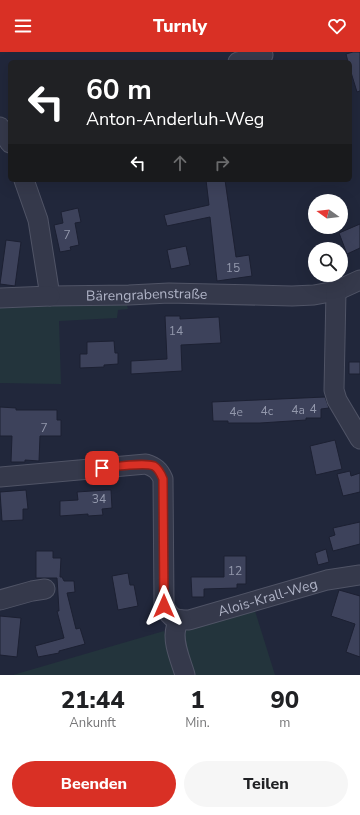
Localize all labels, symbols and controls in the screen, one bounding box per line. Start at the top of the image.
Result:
text: Turnly [153,14,207,38]
icon: menu [12,15,34,37]
icon: heart [326,15,348,37]
text: 60 m [86,71,152,109]
icon: left [20,76,72,128]
text: Anton-Anderluh-Weg [86,107,264,131]
icon: left [127,152,149,174]
icon: ahead [169,152,191,174]
icon: right [211,152,233,174]
north arrow [308,194,348,234]
map controls [308,194,348,282]
house number: 7 [63,227,71,243]
button: search [308,242,348,282]
house number: 15 [226,260,240,276]
street label: Bärengrabenstraße [86,283,208,305]
house number: 14 [169,323,183,339]
house number: 4 [309,401,317,417]
house number: 4a [291,402,305,418]
house number: 4c [261,403,274,419]
house number: 4e [229,404,243,420]
house number: 7 [40,420,48,436]
pin [85,451,119,485]
icon: arrive [91,457,113,479]
house number: 34 [92,491,106,507]
house number: 12 [228,563,242,579]
street label: Alois-Krall-Weg [216,574,320,621]
position arrow [143,585,185,627]
text: 21:44 [61,684,125,716]
text: 1 [190,684,205,716]
text: 90 [270,684,299,716]
text: Ankunft [69,714,116,732]
text: Min. [185,714,210,732]
text: m [279,714,290,732]
button: Beenden [12,761,176,807]
button: Teilen [184,761,348,807]

